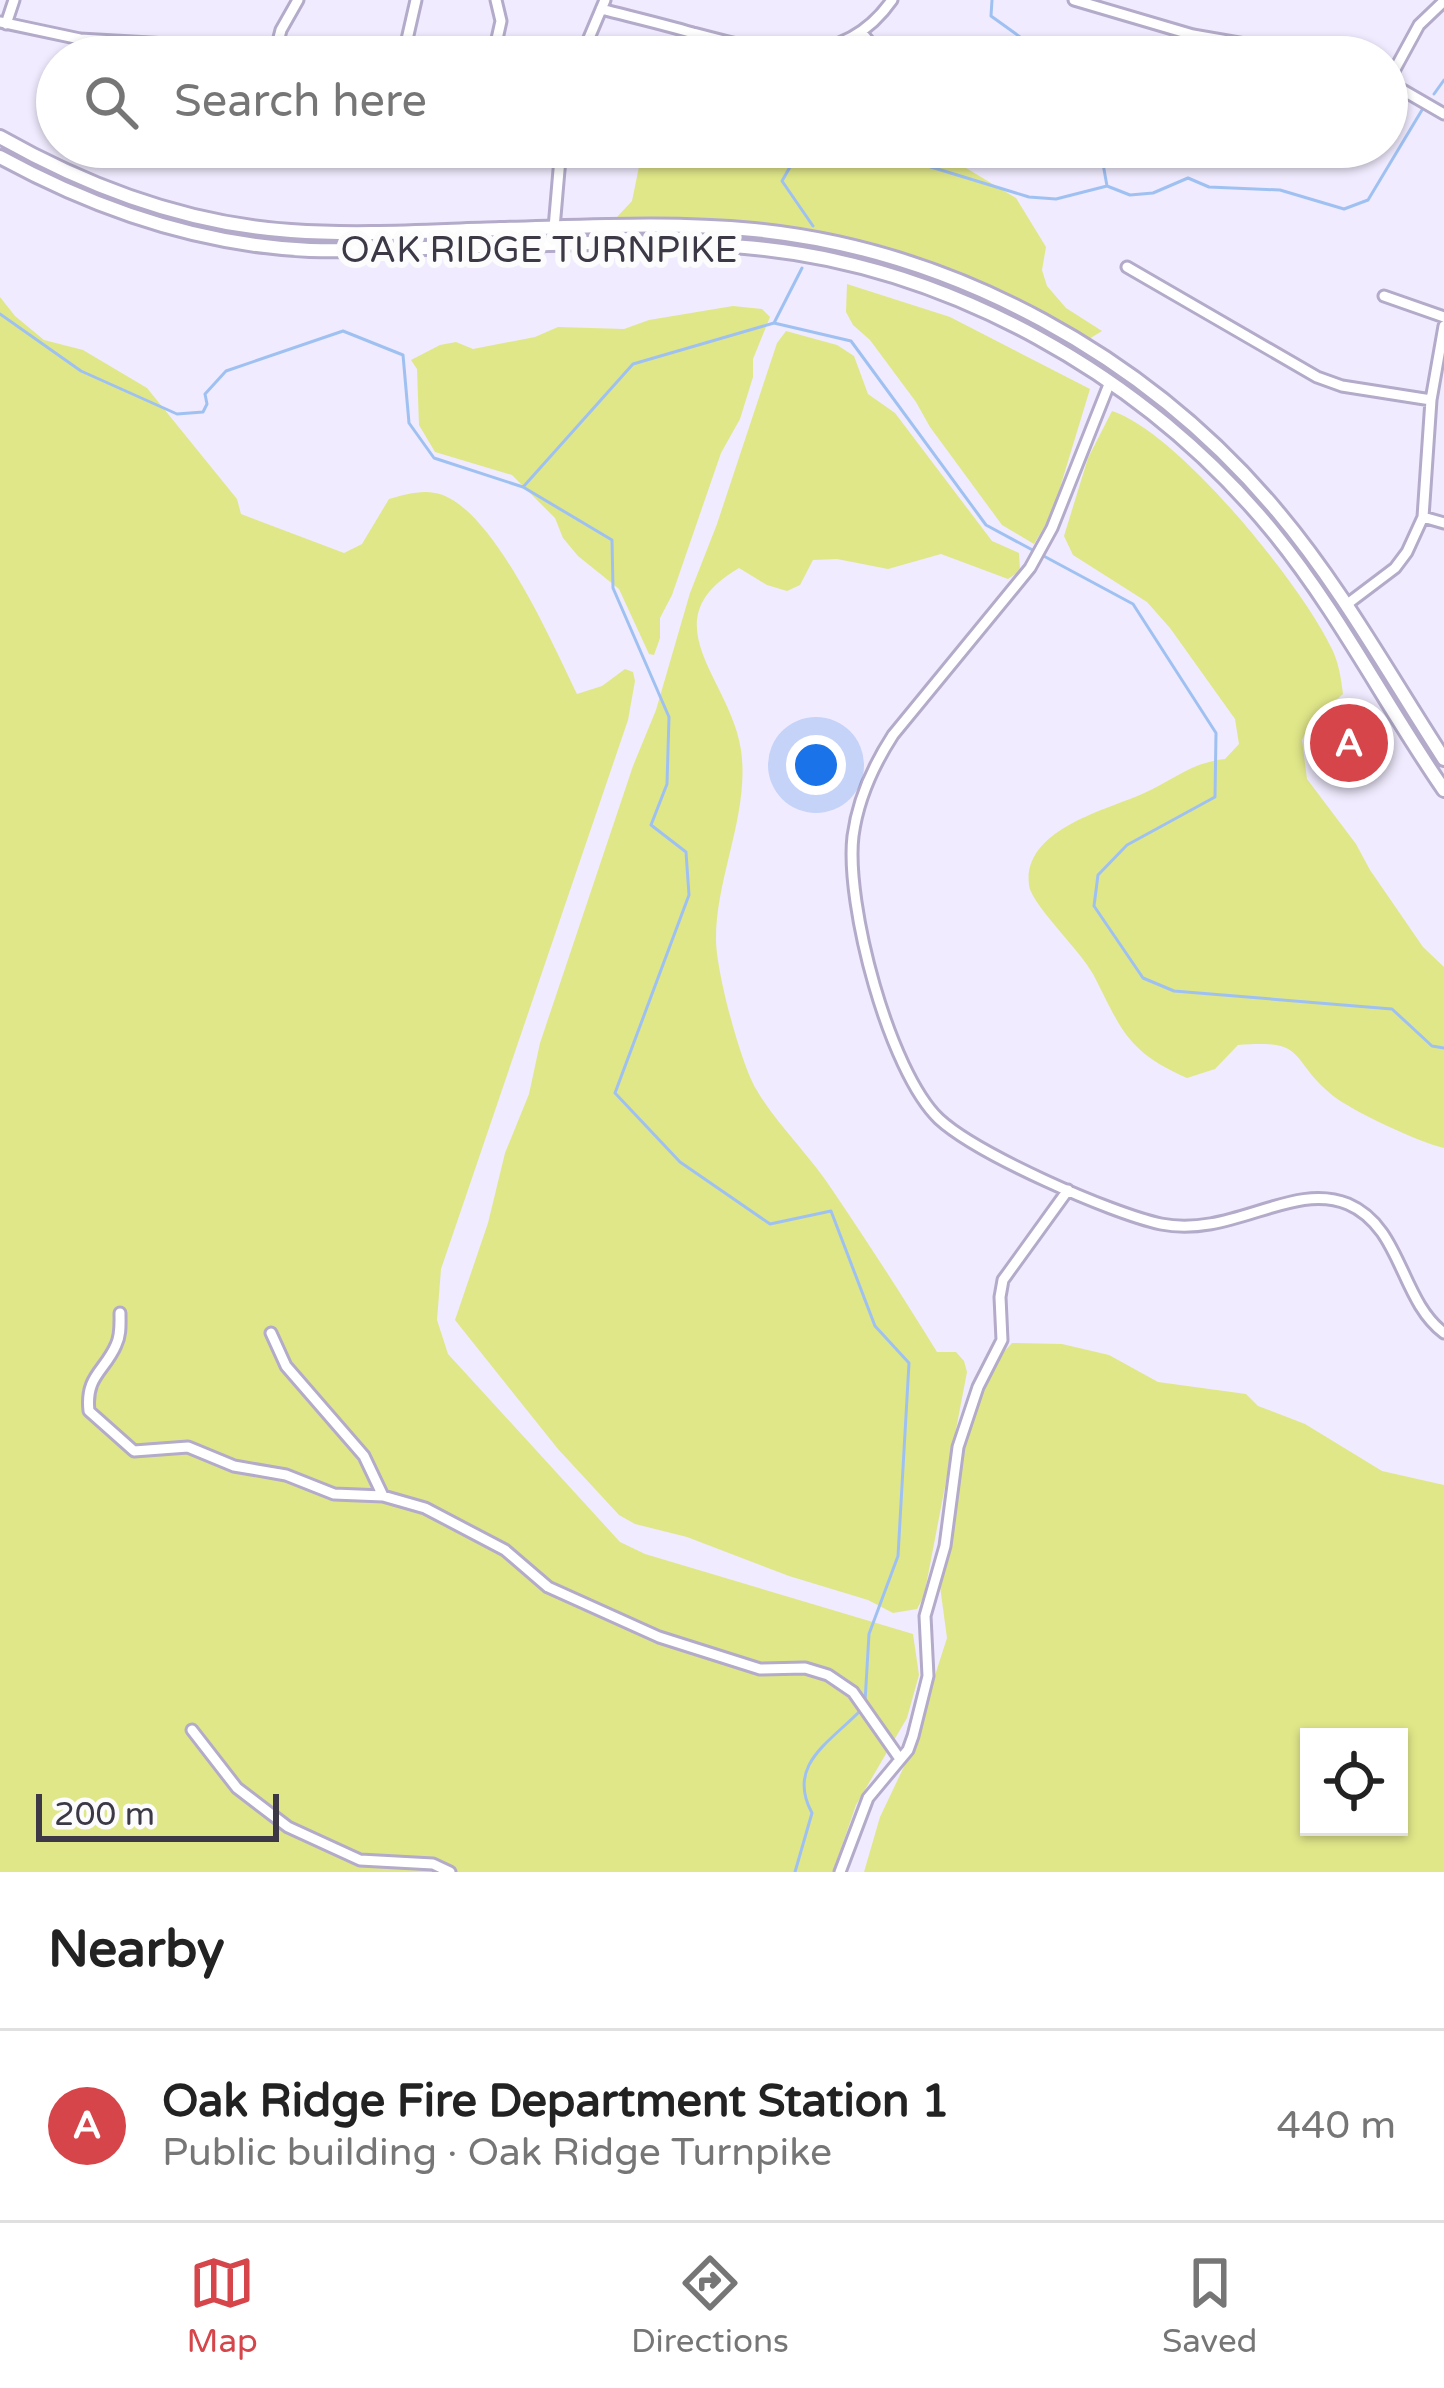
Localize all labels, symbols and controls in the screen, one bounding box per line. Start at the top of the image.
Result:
search box [36,36,1408,168]
icon: search [78,69,144,135]
text: Search here [174,75,427,129]
street label: OAK RIDGE TURNPIKE [341,229,737,272]
pin: A [1310,698,1388,788]
your location [786,735,846,795]
map controls [1300,1728,1408,1836]
button: locate [1300,1728,1408,1836]
scale bar [36,1788,279,1841]
text: 200 m [54,1795,155,1834]
text: Nearby [48,1919,225,1981]
text: Oak Ridge Fire Department Station 1 [162,2075,949,2129]
text: A [72,2102,102,2149]
text: 440 m [1277,2102,1396,2149]
text: Public building · Oak Ridge Turnpike [162,2129,832,2176]
tab: Map [187,2250,258,2361]
tab: Directions [631,2250,789,2361]
tab: Saved [1162,2250,1257,2361]

